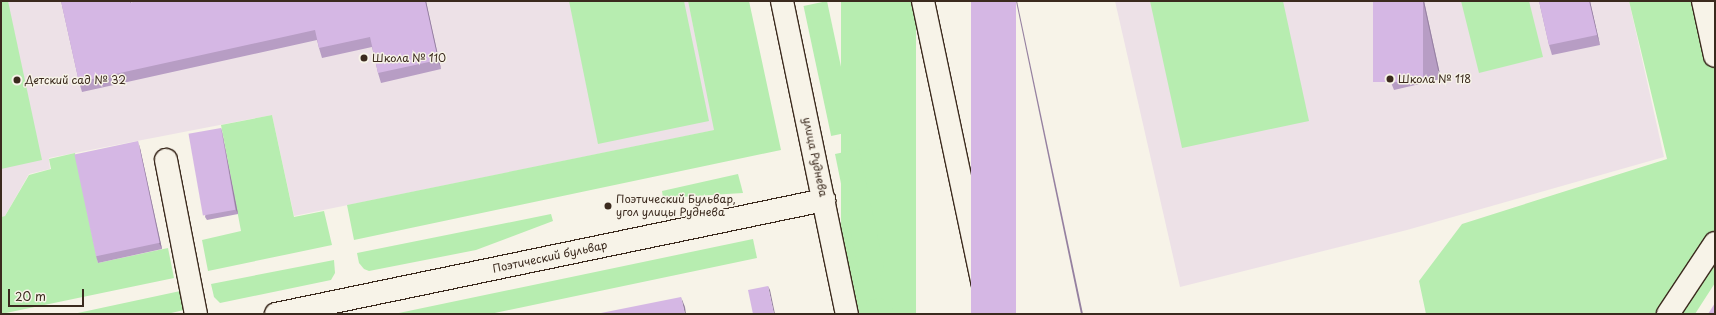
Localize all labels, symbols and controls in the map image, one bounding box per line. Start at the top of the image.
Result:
place label: Школа № 110 [372,51,447,65]
marker: Школа № 110 [359,53,369,63]
place label: Школа № 118 [1398,72,1472,86]
place label: Детский сад № 32 [25,73,127,87]
marker: Школа № 118 [1385,74,1395,84]
marker: Детский сад № 32 [12,75,22,85]
street label: улица Руднева [800,116,830,198]
place label: Поэтический Бульвар, угол улицы Руднева [616,193,736,219]
marker: Поэтический Бульвар, угол улицы Руднева [603,201,613,211]
street label: Поэтический бульвар [491,238,609,276]
scale bar [10,281,86,307]
text: 20 m [15,287,46,305]

